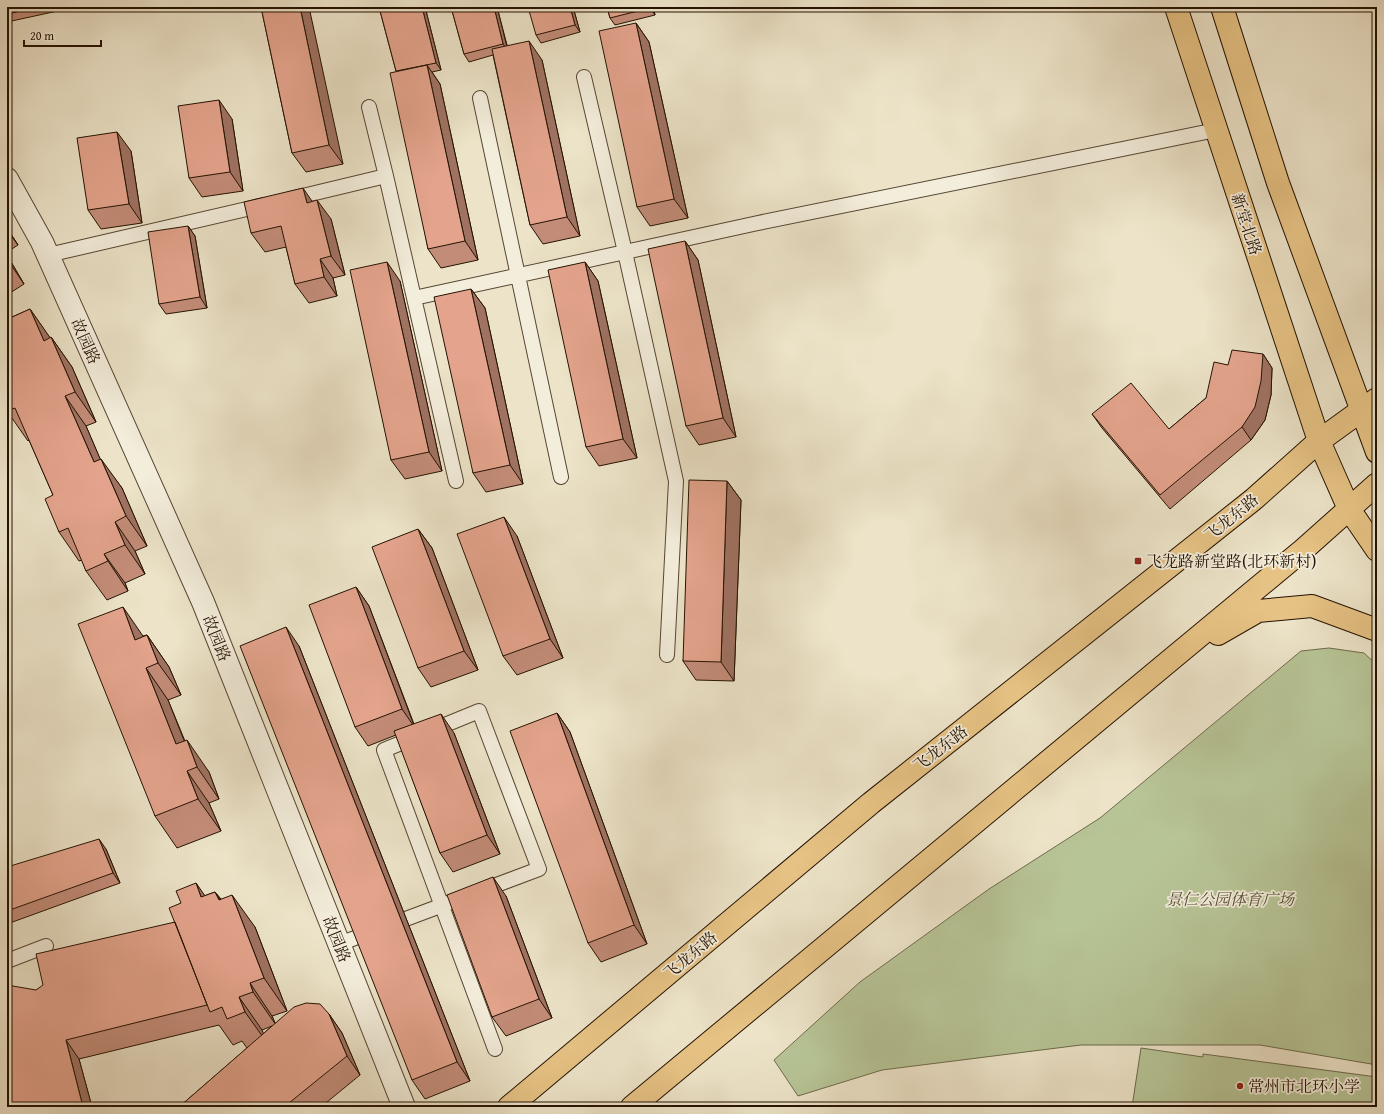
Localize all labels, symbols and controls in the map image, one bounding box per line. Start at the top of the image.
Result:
scale bar [24,22,101,48]
text: 20 m [30,27,54,44]
street label: 新堂北路 [1226,190,1268,258]
street label: 故园路 [65,314,107,368]
street label: 飞龙东路 [1199,488,1263,546]
place label: 飞龙路新堂路(北环新村) [1146,549,1316,573]
marker: 飞龙路新堂路(北环新村) [1133,556,1143,566]
street label: 故园路 [197,611,237,665]
street label: 飞龙东路 [907,719,973,777]
park label: 景仁公园体育广场 [1166,887,1296,911]
street label: 故园路 [317,912,357,966]
street label: 飞龙东路 [658,925,722,985]
place label: 常州市北环小学 [1248,1074,1360,1098]
marker: 常州市北环小学 [1235,1081,1245,1091]

